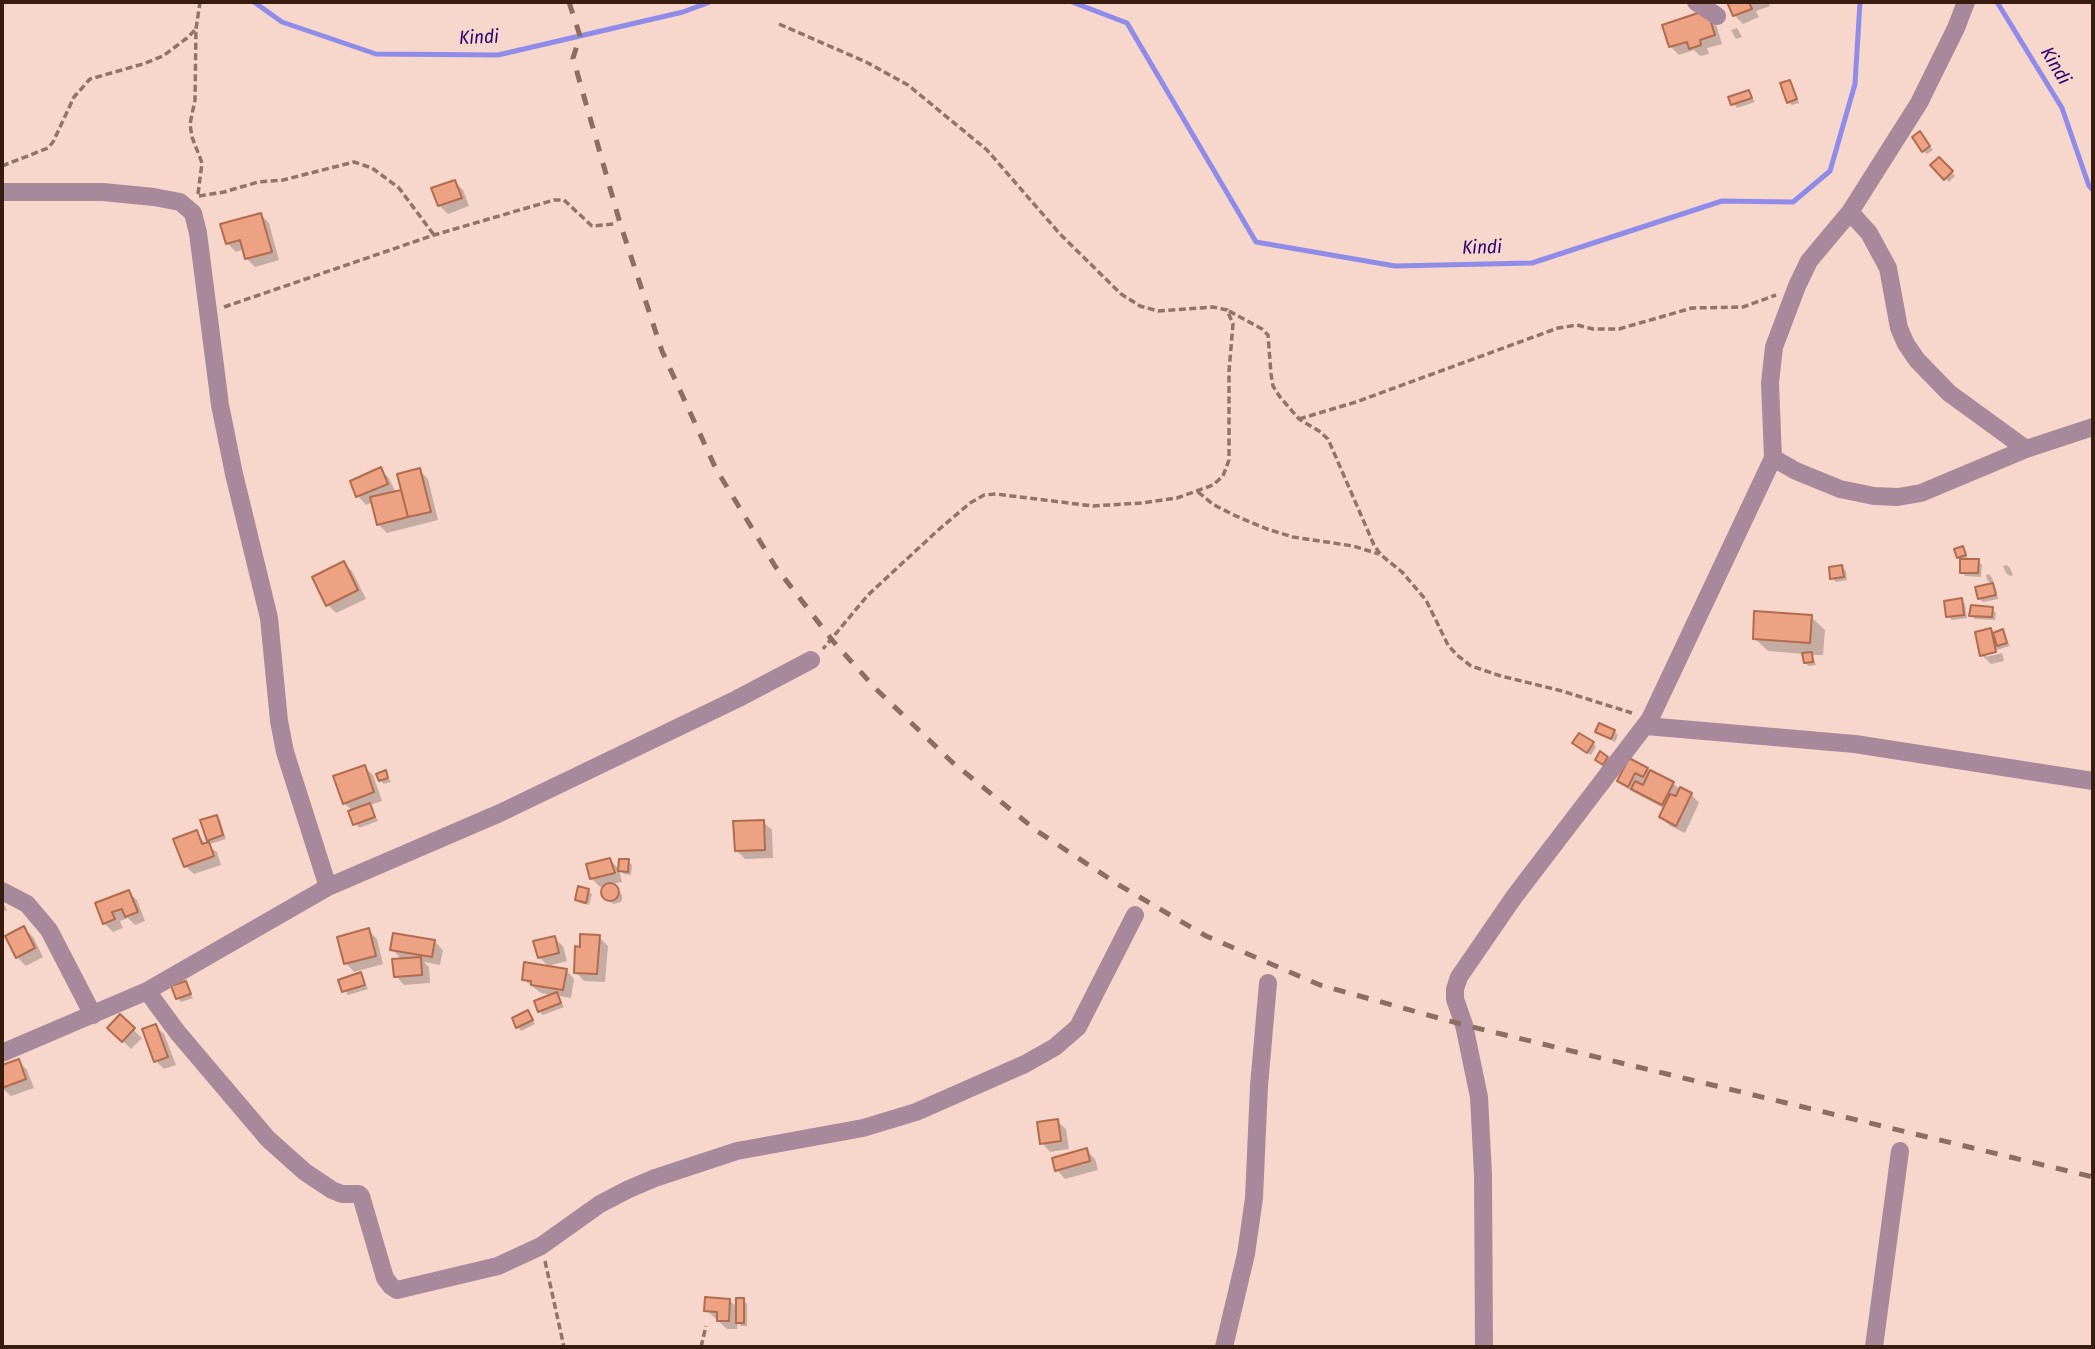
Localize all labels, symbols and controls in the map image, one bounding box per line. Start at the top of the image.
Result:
water label: Kindi [459,26,499,50]
water label: Kindi [2035,43,2075,89]
water label: Kindi [1462,236,1502,260]

